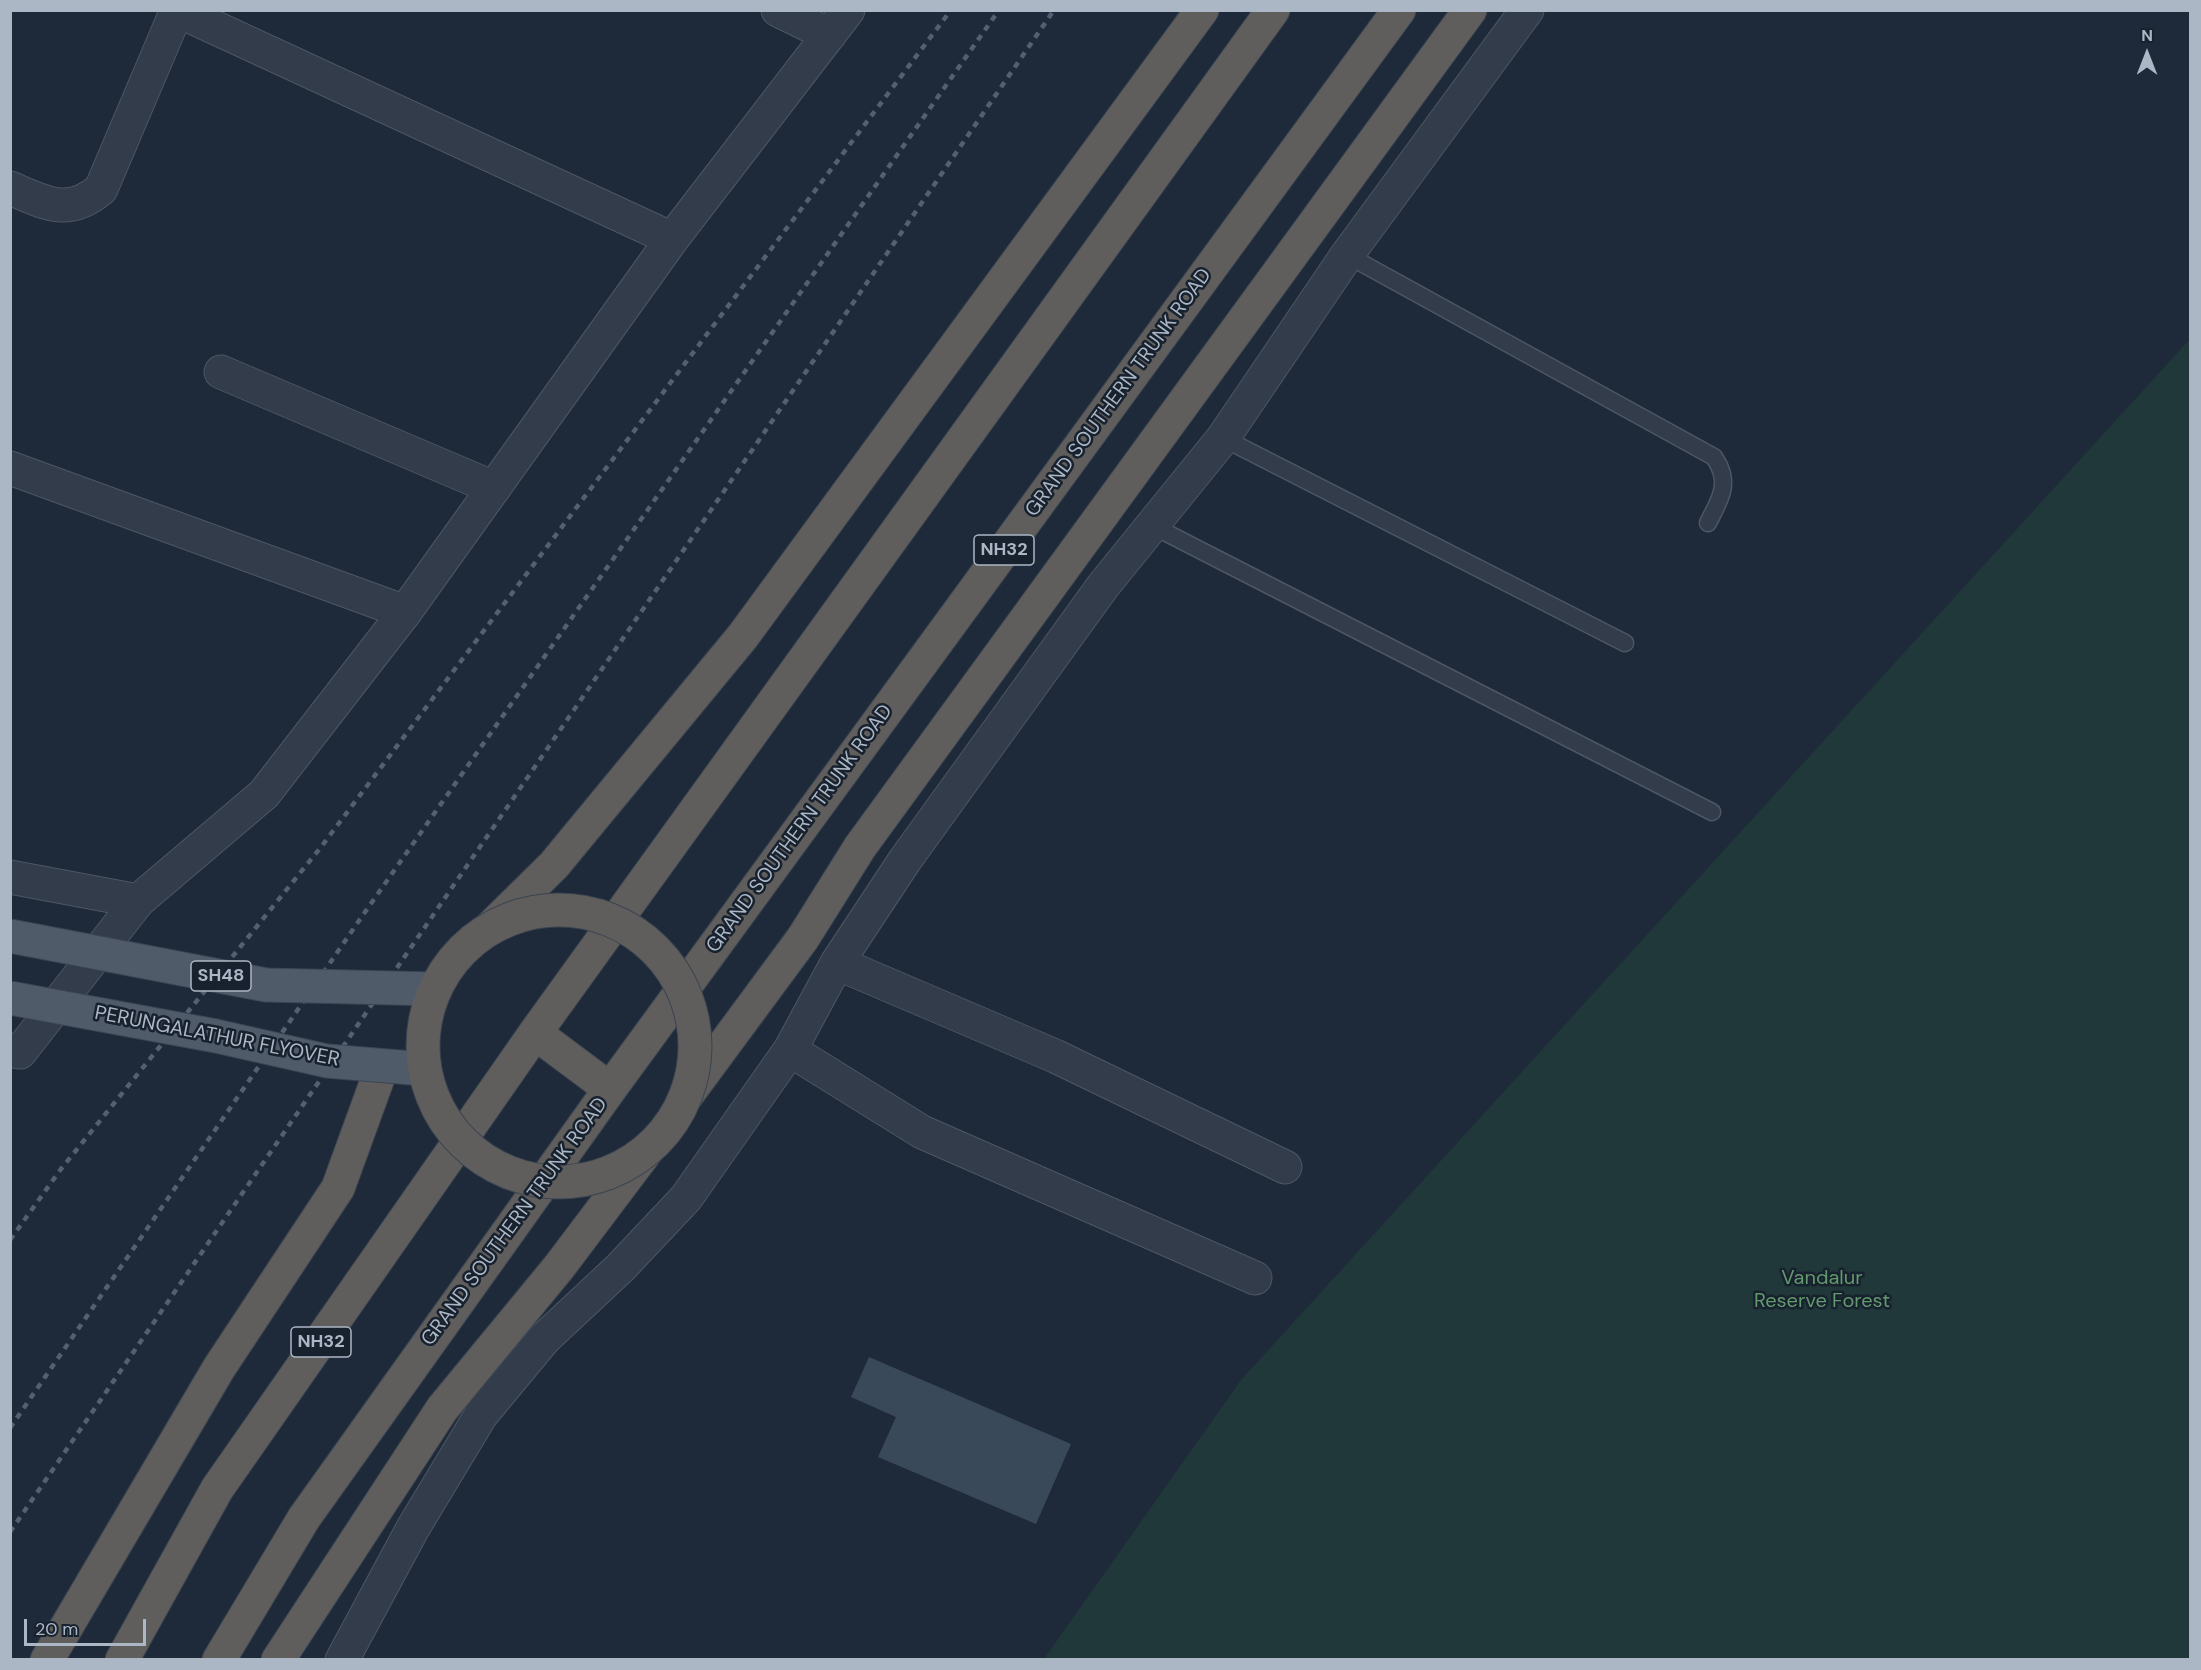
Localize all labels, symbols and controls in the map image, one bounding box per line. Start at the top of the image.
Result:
north arrow [2117,24,2177,84]
text: N [2141,25,2153,46]
street label: GRAND SOUTHERN TRUNK ROAD [1021,264,1217,522]
road number: NH32 [974,535,1034,565]
street label: GRAND SOUTHERN TRUNK ROAD [702,700,898,958]
road number: SH48 [191,961,251,991]
street label: PERUNGALATHUR FLYOVER [93,1001,341,1073]
street label: GRAND SOUTHERN TRUNK ROAD [417,1093,613,1351]
park label: Vandalur Reserve Forest [1754,1267,1890,1314]
road number: NH32 [291,1327,351,1357]
scale bar [27,1607,148,1645]
text: 20 m [35,1617,78,1641]

